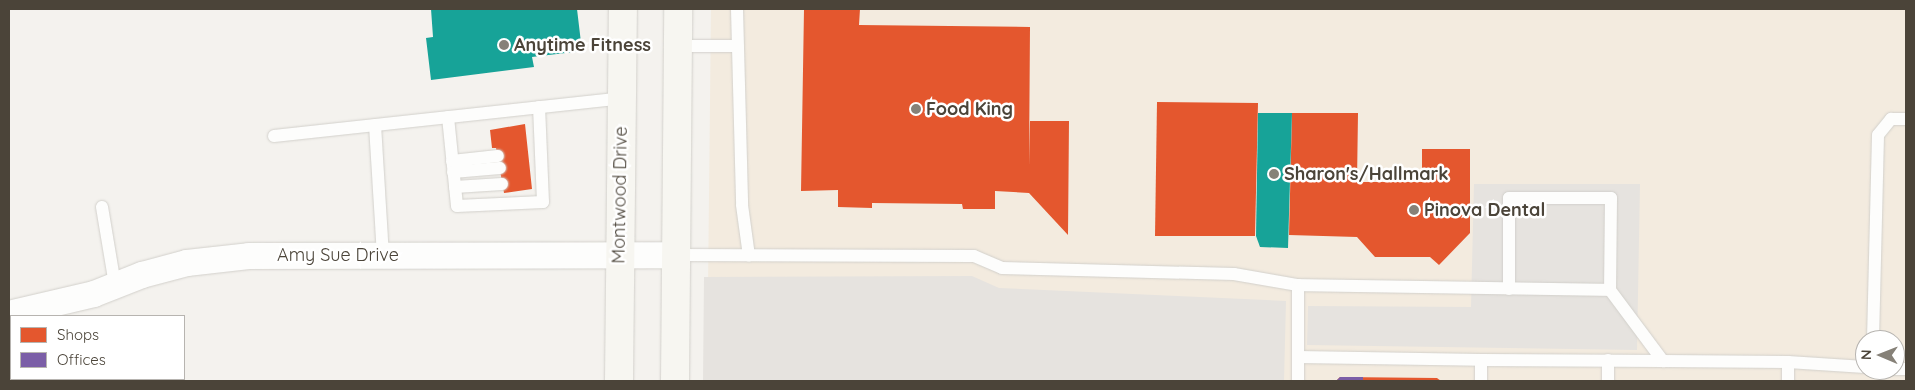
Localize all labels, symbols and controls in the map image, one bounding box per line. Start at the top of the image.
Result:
place label: Anytime Fitness [514,34,651,56]
marker: Anytime Fitness [498,39,510,51]
place label: Food King [926,98,1013,120]
marker: Food King [910,103,922,115]
street label: Montwood Drive [608,126,632,264]
place label: Sharon's/Hallmark [1284,163,1449,185]
marker: Sharon's/Hallmark [1268,168,1280,180]
place label: Pinova Dental [1424,199,1545,221]
marker: Pinova Dental [1408,204,1420,216]
street label: Amy Sue Drive [277,244,399,266]
legend [10,315,185,380]
text: Shops [57,325,99,344]
north arrow [1855,330,1905,380]
text: N [1857,349,1875,360]
text: Offices [57,350,106,369]

